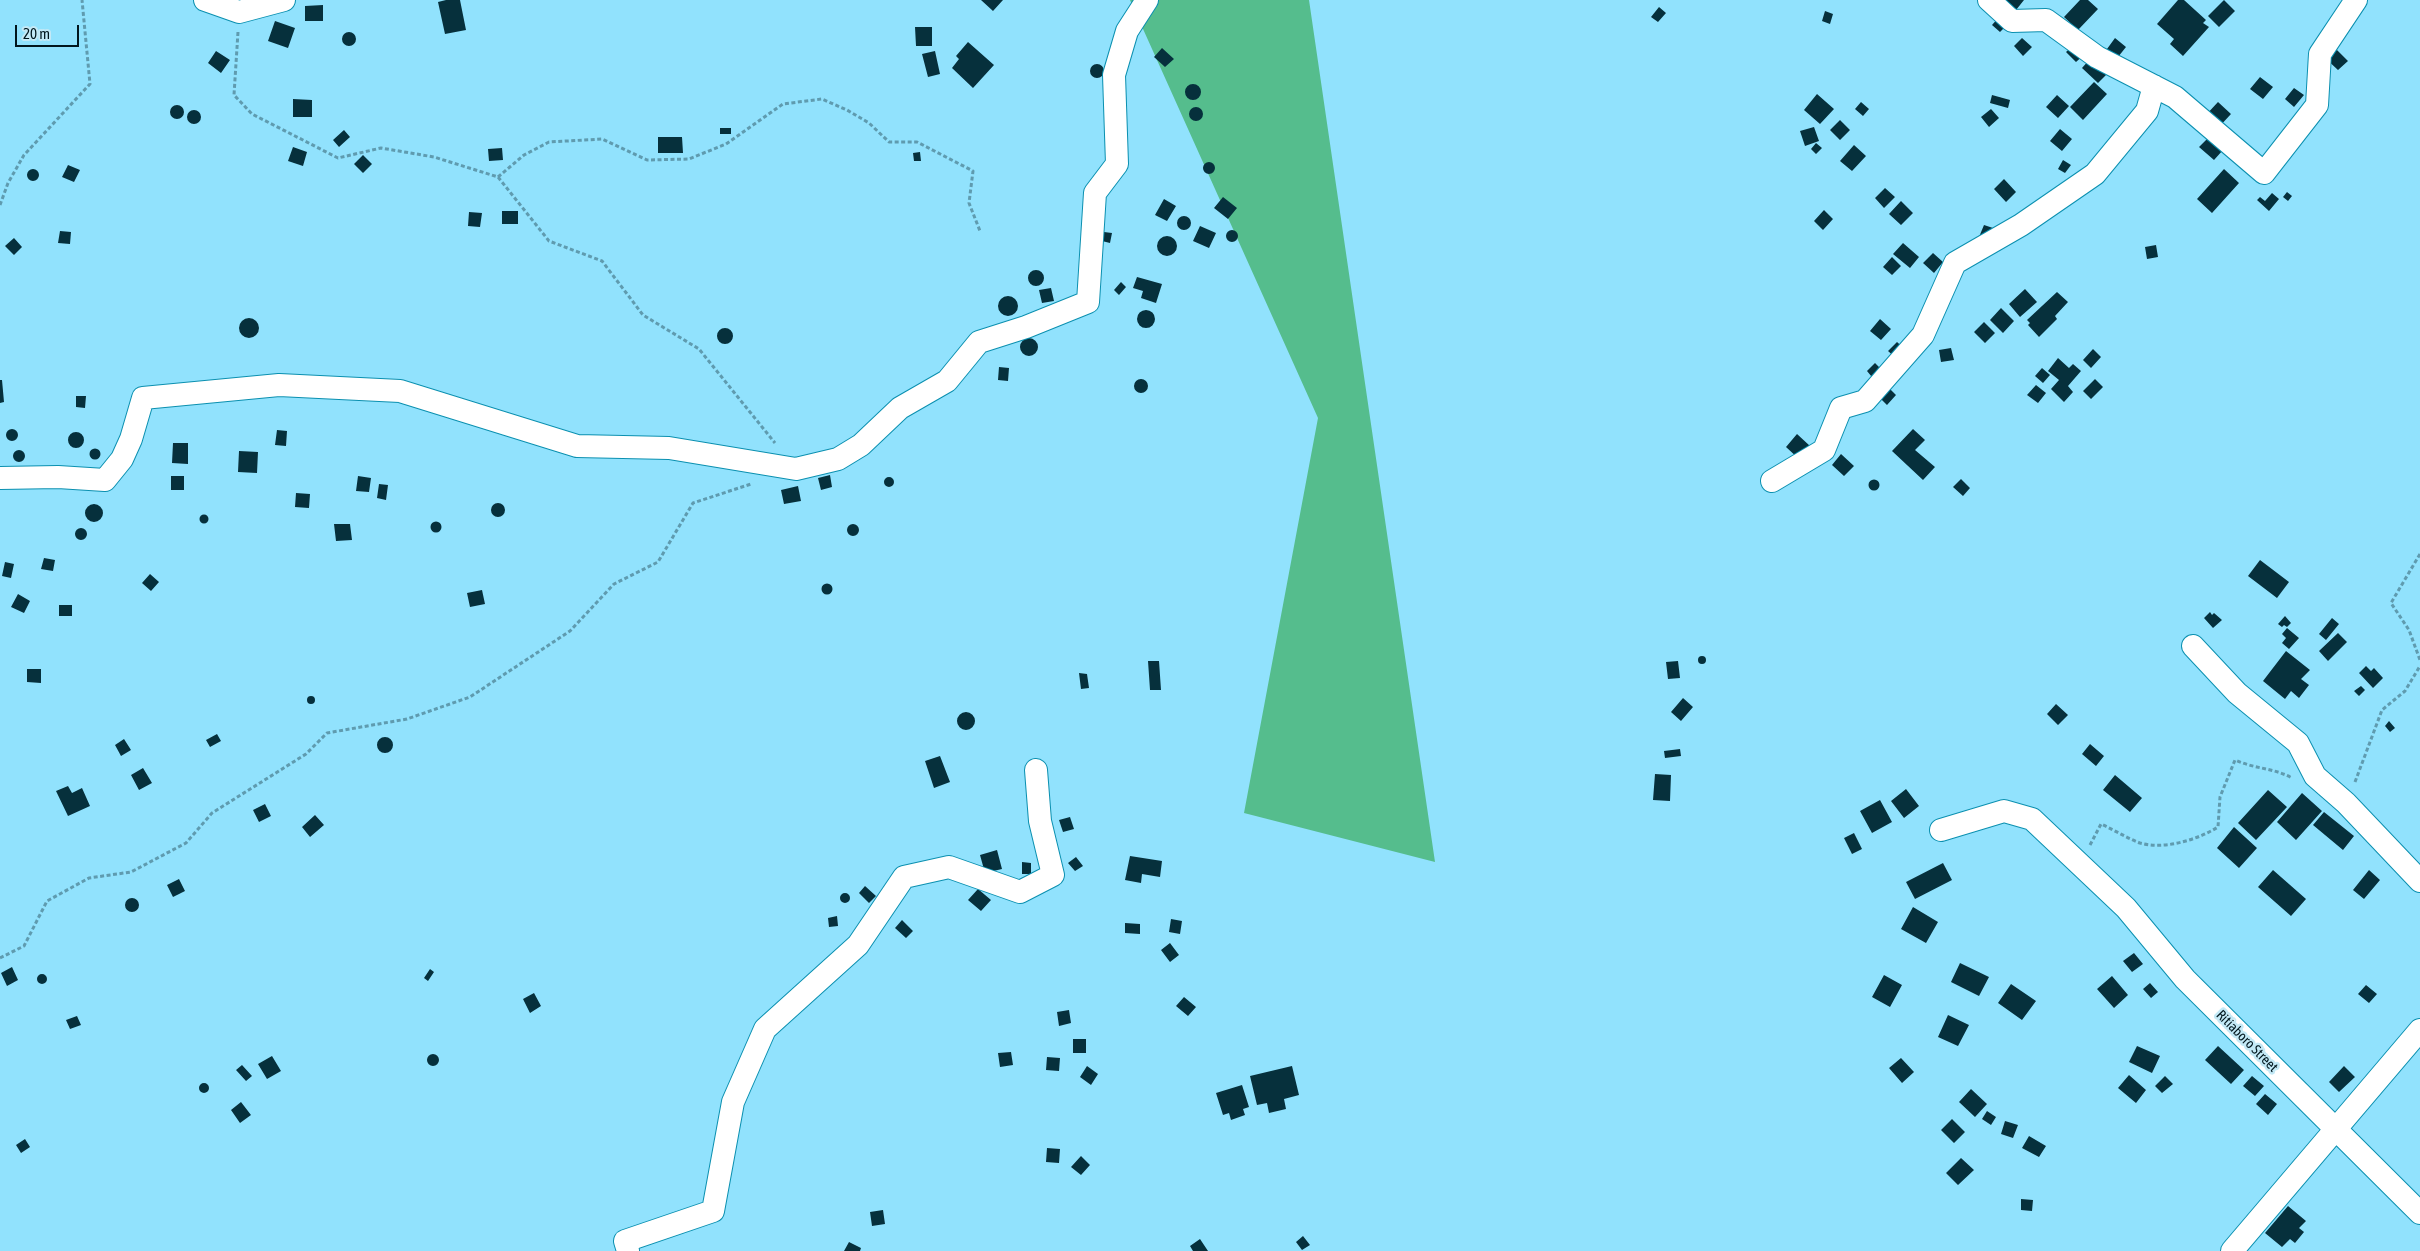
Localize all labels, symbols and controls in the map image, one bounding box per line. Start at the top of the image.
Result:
scale bar [18,15,81,47]
text: 20 m [23,25,50,42]
street label: Ritiaboro Street [2213,1007,2281,1075]

